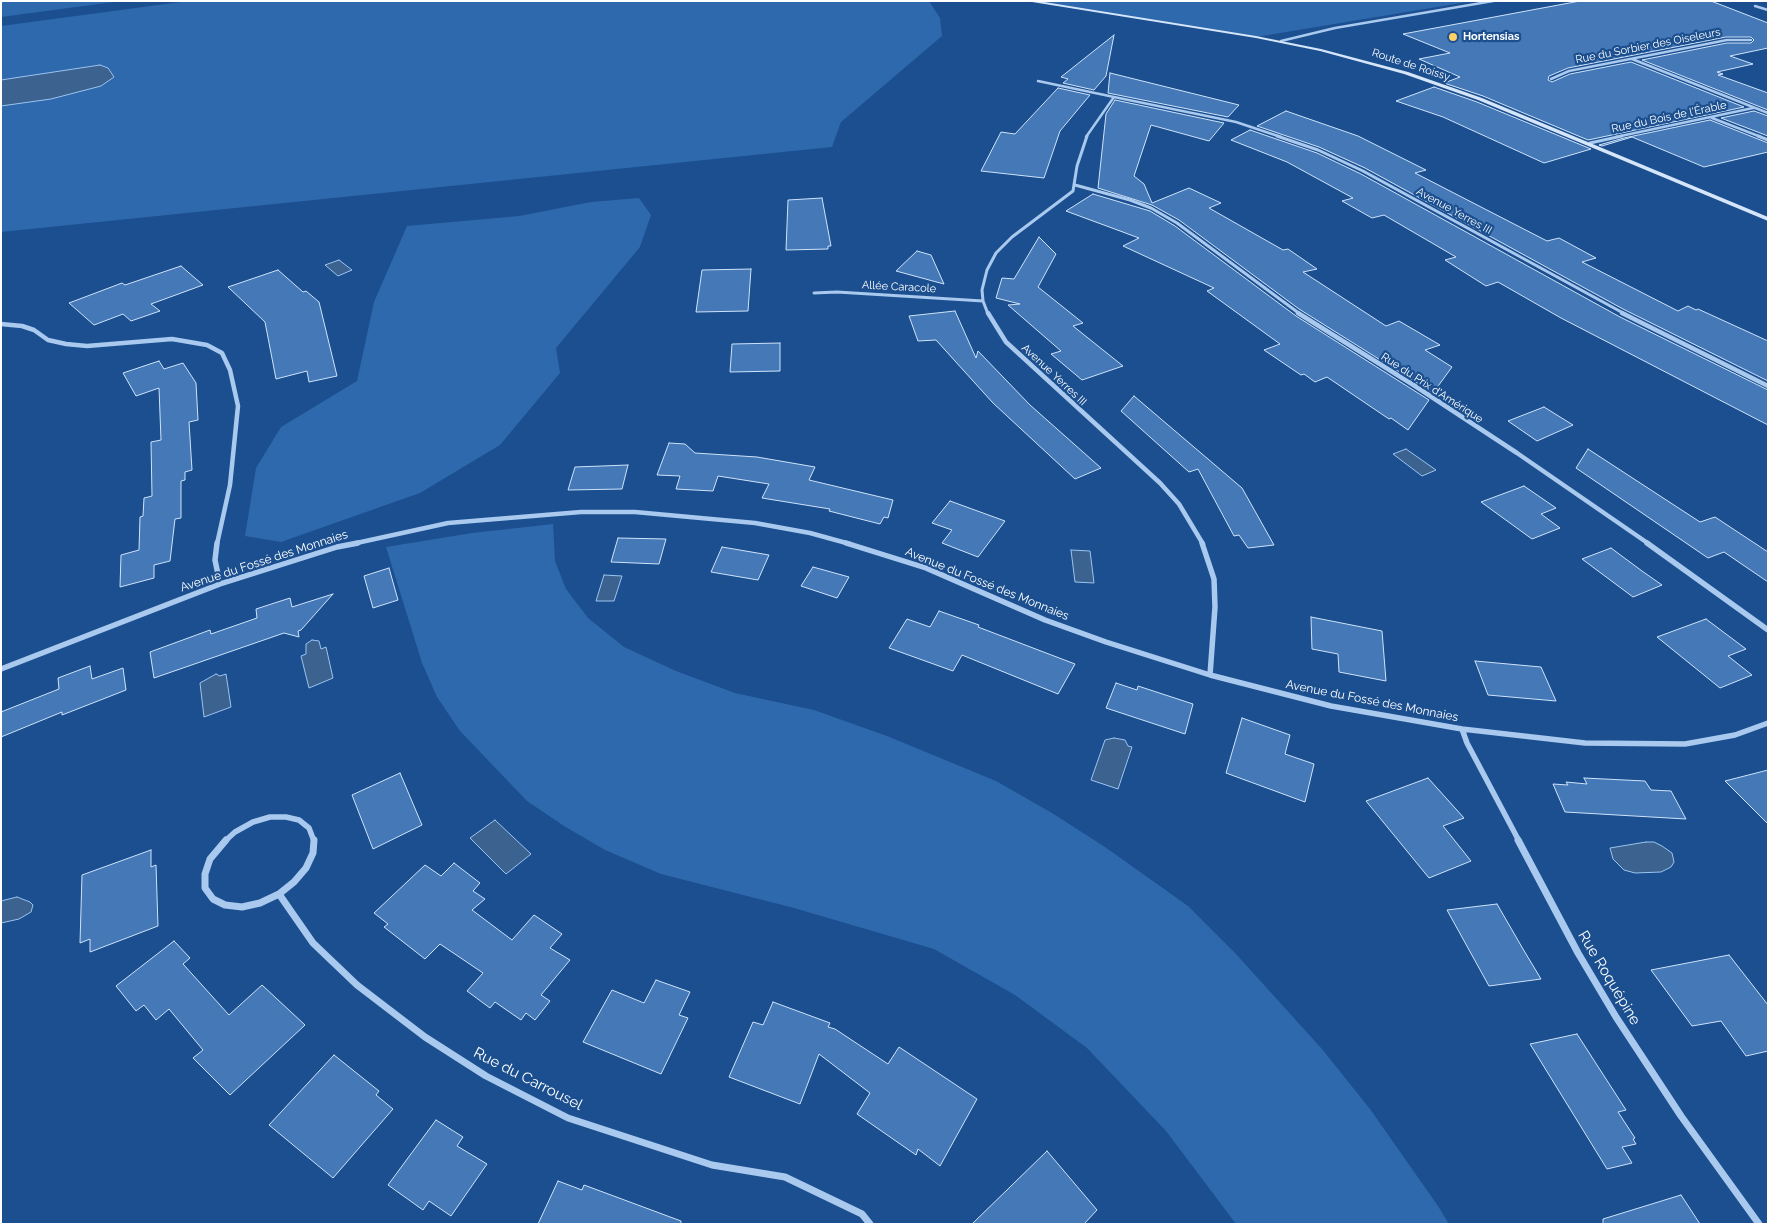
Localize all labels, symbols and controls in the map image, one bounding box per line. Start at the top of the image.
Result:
street label: Rue du Sorbier des Oiseleurs [1574,25,1722,67]
place label: Hortensias [1463,30,1519,44]
marker: Hortensias [1447,31,1459,43]
street label: Route de Roissy [1370,46,1452,84]
street label: Rue du Bois de l'Érable [1610,98,1728,136]
street label: Avenue Yerres III [1414,185,1494,237]
street label: Allée Caracole [861,278,937,296]
street label: Avenue Yerres III [1019,341,1089,409]
street label: Rue du Prix d'Amérique [1379,350,1485,426]
street label: Avenue du Fossé des Monnaies [178,527,350,595]
street label: Avenue du Fossé des Monnaies [903,544,1071,624]
street label: Avenue du Fossé des Monnaies [1285,677,1459,725]
street label: Rue Roquépine [1574,928,1644,1028]
street label: Rue du Carrousel [470,1044,586,1114]

